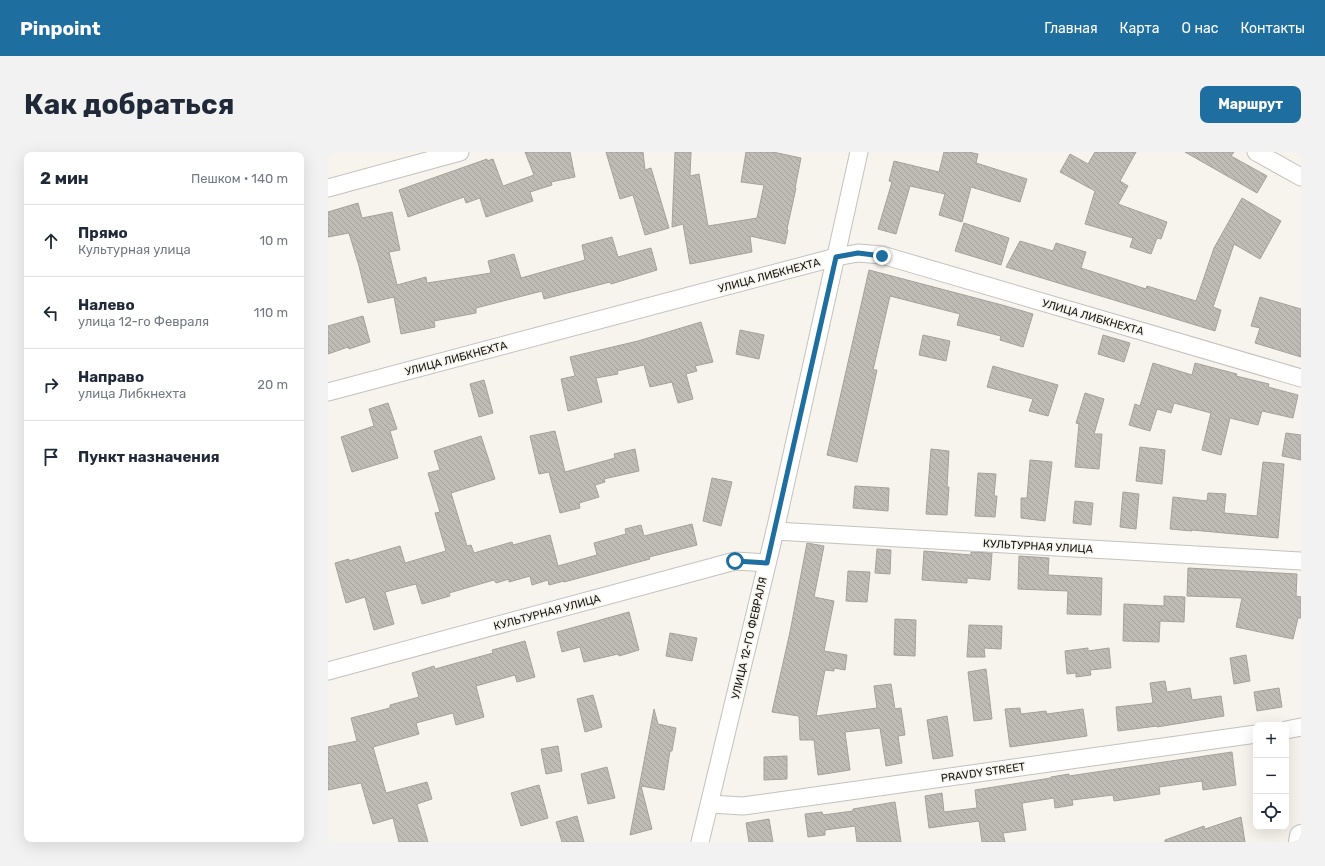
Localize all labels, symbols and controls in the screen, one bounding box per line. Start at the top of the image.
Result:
text: Pinpoint [20,17,101,40]
text: Главная [1044,20,1098,37]
text: Карта [1120,20,1160,37]
text: О нас [1182,20,1218,37]
text: Контакты [1240,20,1305,37]
button: Маршрут [1200,86,1301,123]
text: Как добраться [24,88,234,121]
text: 2 мин [40,168,89,188]
text: Пешком · 140 m [191,171,288,186]
text: Прямо [78,224,128,242]
icon: ahead [40,230,62,252]
text: 10 m [259,233,288,248]
text: Культурная улица [78,242,191,257]
route end [873,247,891,265]
street label: УЛИЦА ЛИБКНЕХТА [717,255,822,295]
text: Налево [78,296,135,314]
street label: УЛИЦА ЛИБКНЕХТА [1040,297,1146,338]
icon: left [40,302,62,324]
text: 110 m [254,305,288,320]
text: улица 12-го Февраля [78,314,209,329]
street label: УЛИЦА ЛИБКНЕХТА [404,338,509,378]
text: Направо [78,368,144,386]
icon: right [40,374,62,396]
text: 20 m [257,377,288,392]
text: улица Либкнехта [78,386,186,401]
icon: arrive [40,446,62,468]
text: Пункт назначения [78,448,220,466]
street label: КУЛЬТУРНАЯ УЛИЦА [983,537,1094,556]
route start [726,552,744,570]
street label: УЛИЦА 12-ГО ФЕВРАЛЯ [729,576,770,700]
street label: КУЛЬТУРНАЯ УЛИЦА [492,592,603,633]
map controls [1253,722,1289,830]
button: + [1253,722,1289,758]
button: − [1253,758,1289,794]
street label: PRAVDY STREET [940,760,1027,785]
button: locate [1253,794,1289,830]

